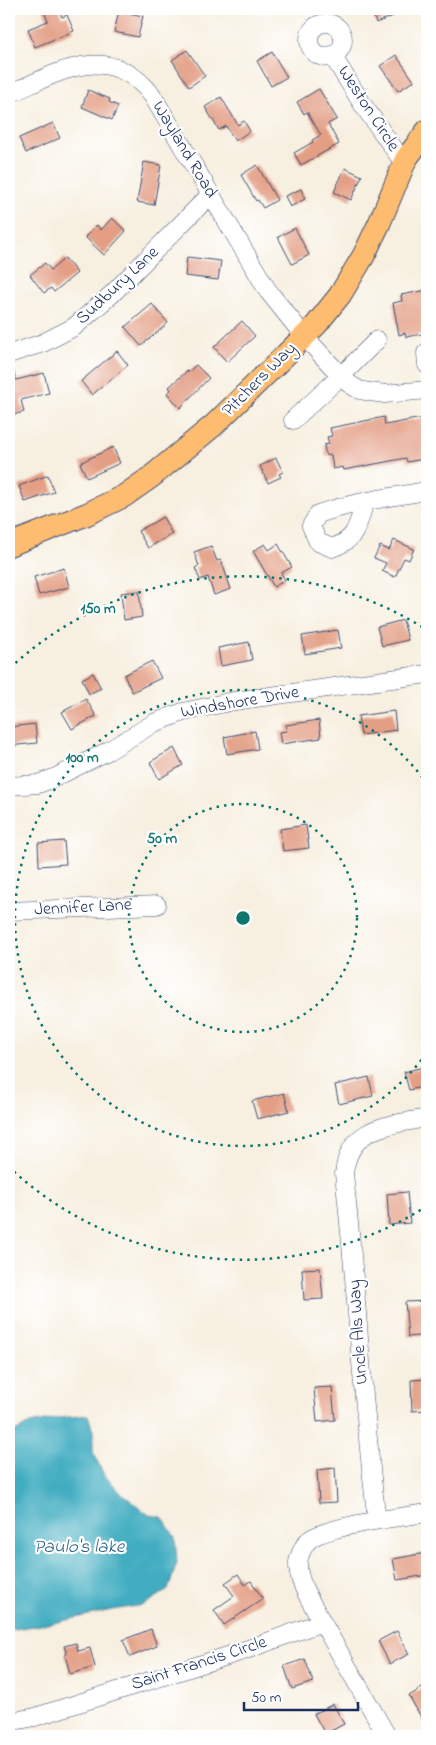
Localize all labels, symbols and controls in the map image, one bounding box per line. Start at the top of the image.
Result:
street label: Weston Circle [330,61,406,158]
street label: Wayland Road [145,97,223,203]
street label: Sudbury Lane [71,240,166,331]
street label: Pitchers Way [217,337,303,423]
text: 150 m [80,598,116,620]
street label: Windshore Drive [179,680,302,726]
text: 100 m [65,747,99,769]
text: 50 m [147,828,178,850]
street label: Jennifer Lane [34,892,133,924]
centre of rings [234,909,252,927]
street label: Uncle Als Way [342,1279,376,1385]
water label: Paulo's lake [34,1534,126,1561]
street label: Saint Francis Circle [128,1630,271,1698]
scale bar [244,1680,357,1712]
text: 50 m [251,1687,282,1709]

